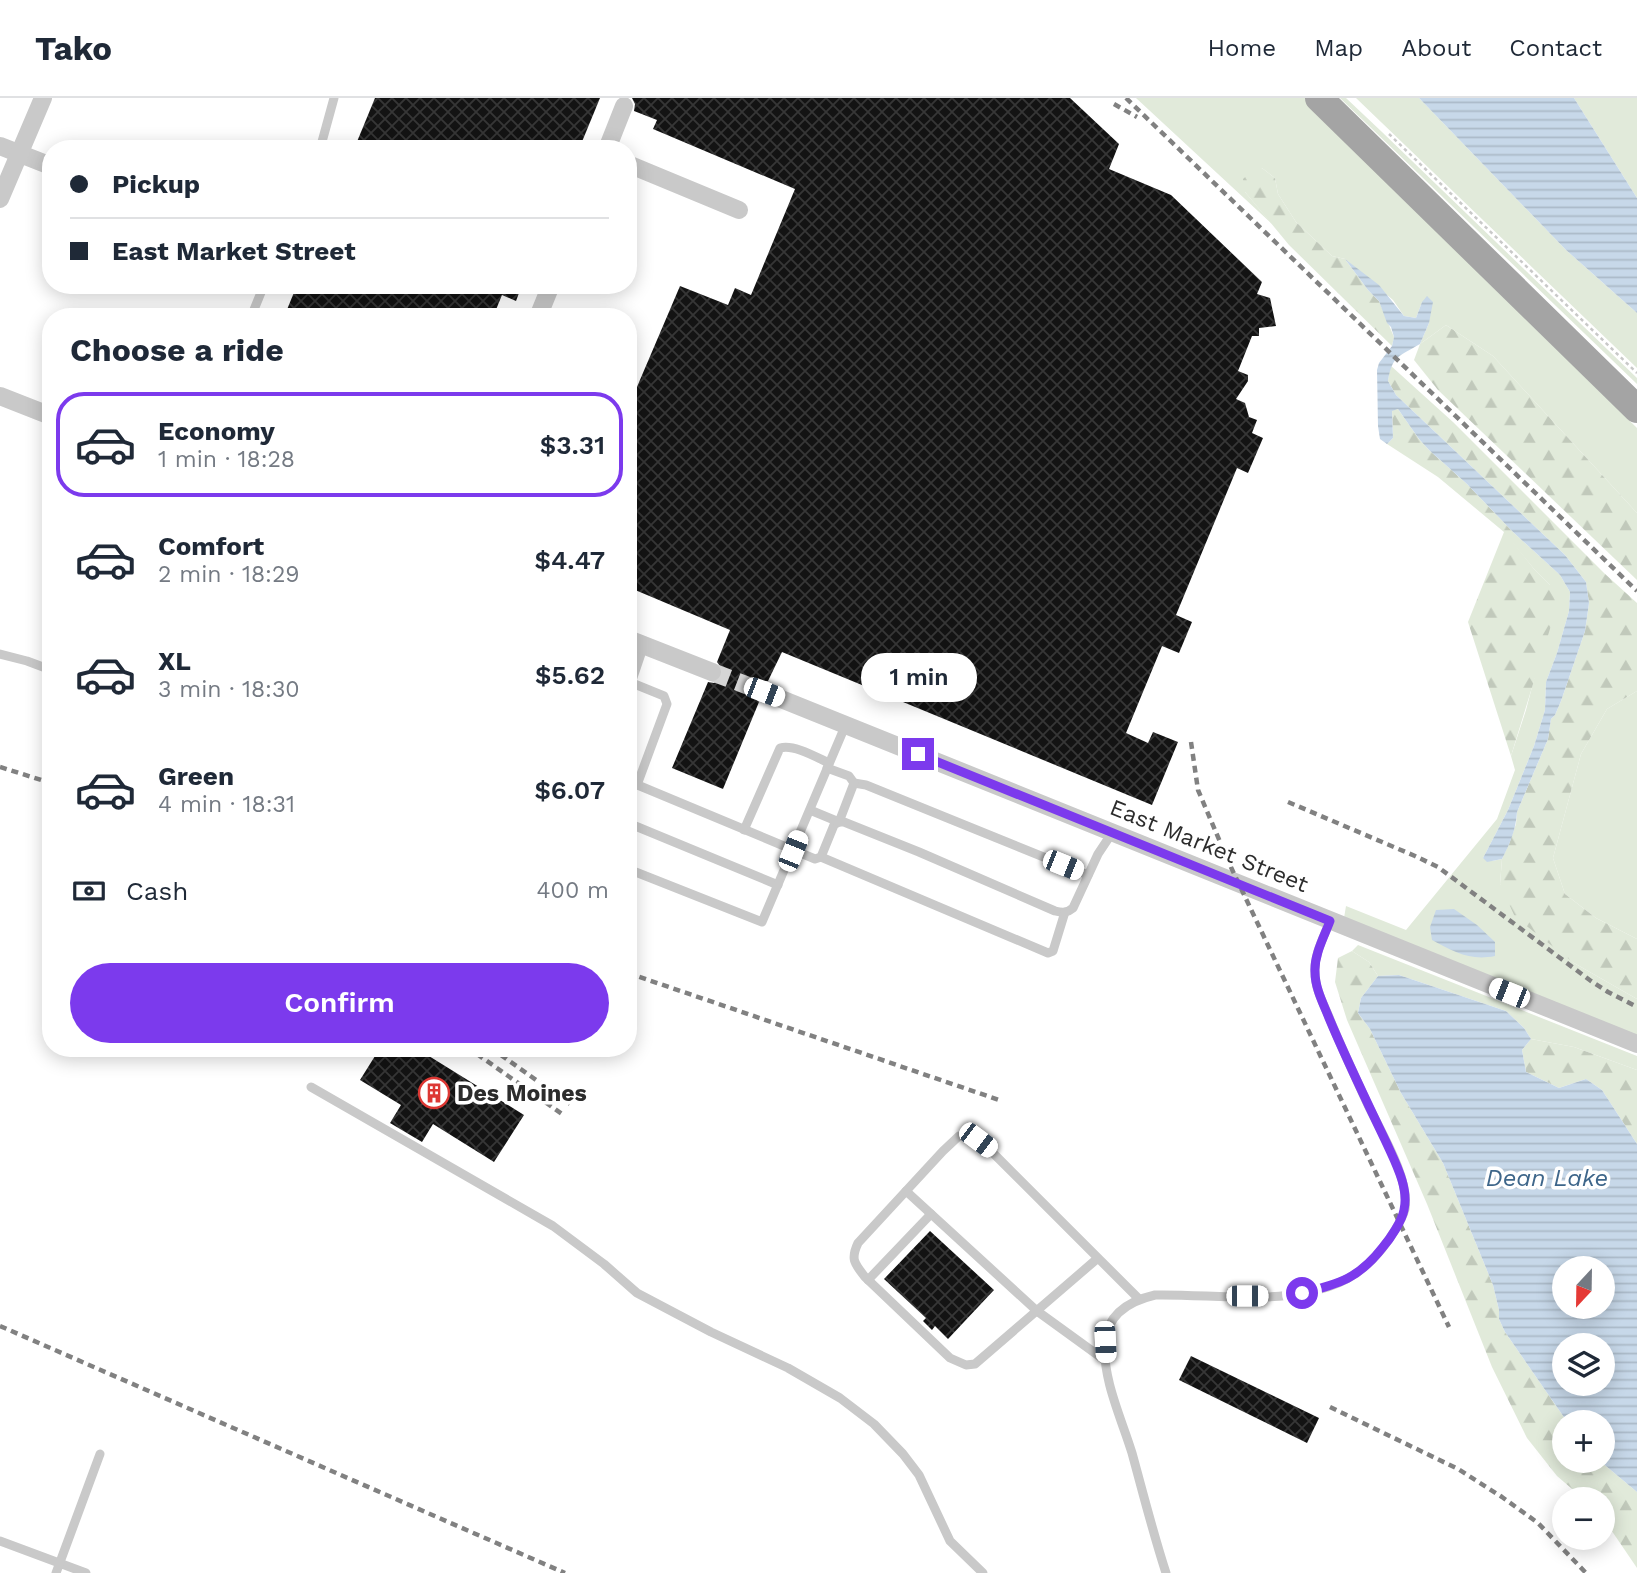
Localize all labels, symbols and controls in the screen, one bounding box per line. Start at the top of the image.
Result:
text: Tako [35,29,112,68]
text: Home [1208,34,1276,62]
text: Map [1314,34,1363,62]
text: About [1401,34,1471,62]
text: Contact [1509,34,1602,62]
text: Pickup [112,169,200,199]
text: East Market Street [112,236,356,266]
text: Choose a ride [70,331,284,369]
icon: car [74,413,137,476]
text: Economy [158,416,275,446]
text: $3.31 [540,430,605,460]
text: 1 min · 18:28 [158,446,295,473]
icon: car [74,528,137,591]
text: Comfort [158,531,264,561]
text: $4.47 [535,545,605,575]
text: 2 min · 18:29 [158,561,300,588]
icon: car [74,643,137,706]
text: XL [158,646,191,676]
callout: 1 min [860,652,976,702]
text: $5.62 [535,660,605,690]
text: 1 min [889,664,949,691]
car [741,675,788,709]
text: 3 min · 18:30 [158,676,300,703]
route end [902,738,934,770]
icon: car [74,758,137,821]
text: Green [158,761,234,791]
text: $6.07 [534,775,605,805]
text: 4 min · 18:31 [158,791,295,818]
street label: East Market Street [1106,794,1312,898]
car [776,828,811,874]
car [1040,847,1087,883]
icon: cash [70,872,108,910]
text: Cash [126,876,188,906]
text: 400 m [537,877,609,904]
button: Confirm [70,963,609,1043]
car [1486,975,1533,1011]
building icon: Des Moines [417,1076,451,1110]
place label: Des Moines [457,1080,587,1107]
car [955,1119,1002,1161]
water label: Dean Lake [1486,1164,1608,1192]
north arrow [1552,1256,1615,1320]
map controls [1552,1256,1615,1550]
route start [1286,1277,1318,1309]
car [1227,1286,1269,1307]
car [1094,1320,1117,1364]
button: layers [1552,1333,1615,1396]
button: + [1552,1410,1615,1473]
button: − [1552,1487,1615,1550]

